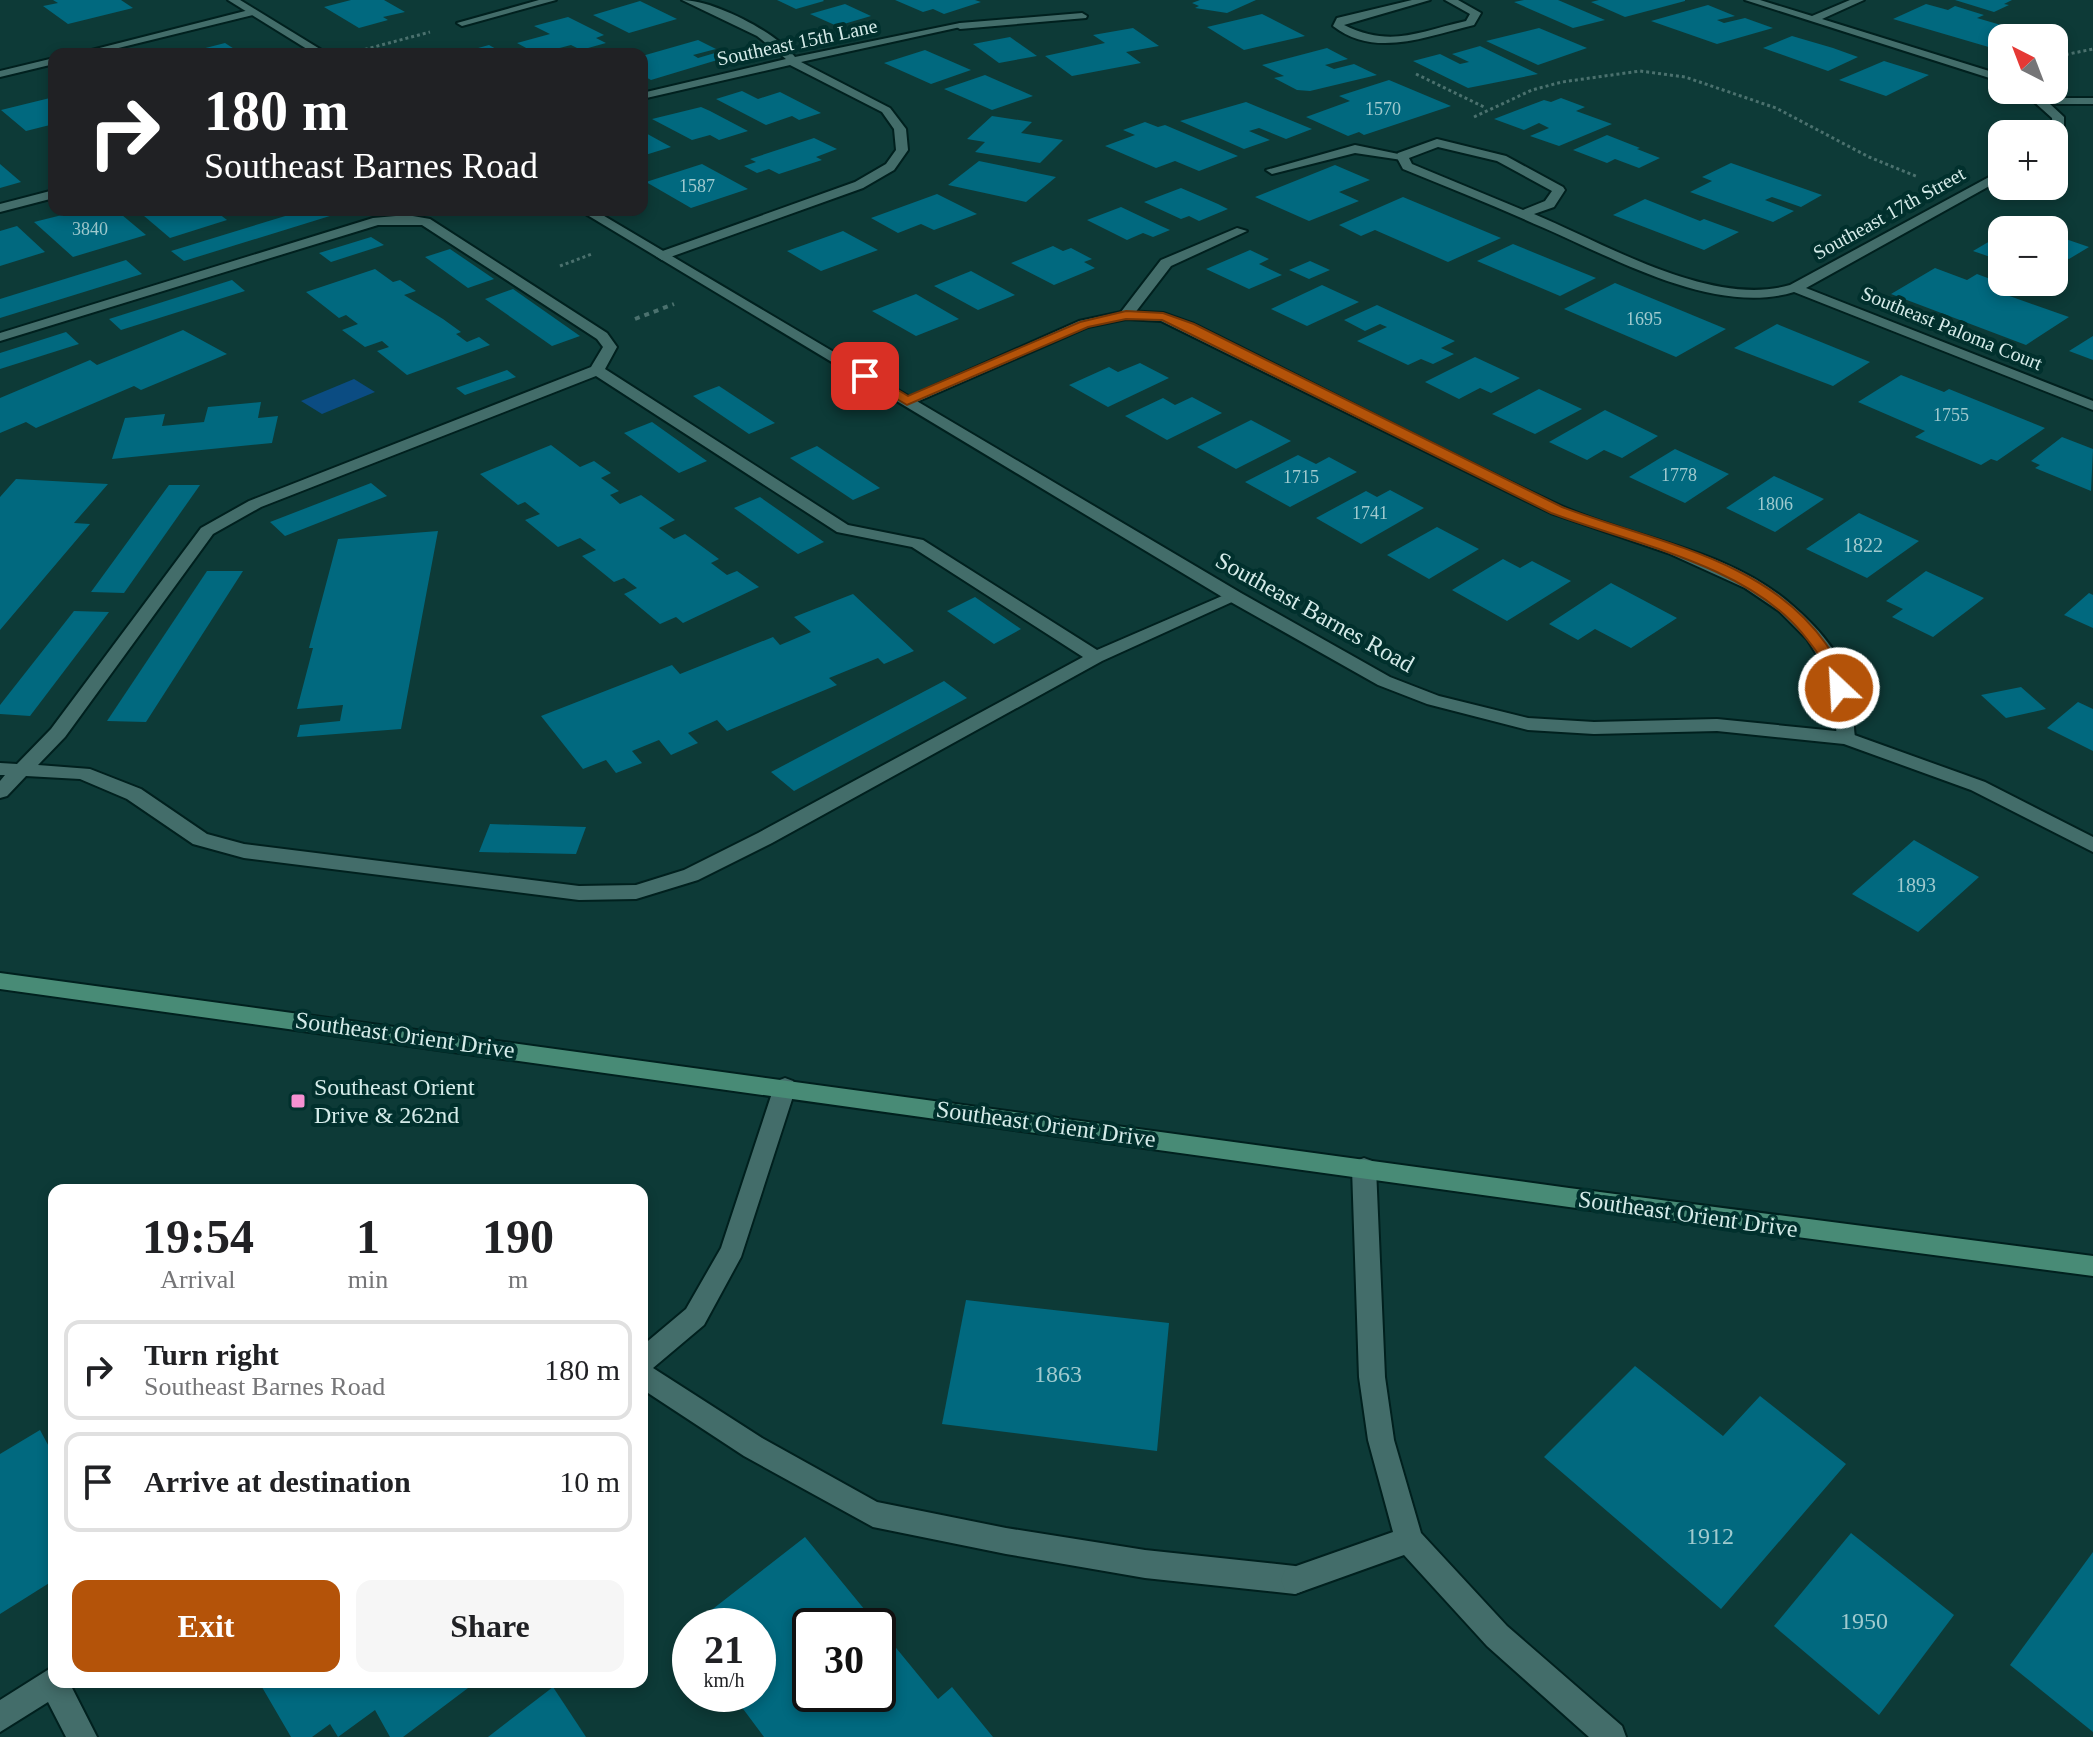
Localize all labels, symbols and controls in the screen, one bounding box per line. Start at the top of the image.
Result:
street label: Southeast 15th Lane [715,14,879,70]
north arrow [1988,24,2068,104]
map controls [1988,24,2068,296]
icon: right [72,80,176,184]
text: 180 m [204,80,349,142]
house number: 1570 [1365,99,1401,119]
button: + [1988,120,2068,200]
text: Southeast Barnes Road [204,146,538,186]
street label: Southeast 17th Street [1809,162,1969,264]
house number: 1587 [679,176,715,196]
button: − [1988,216,2068,296]
house number: 3840 [72,219,108,239]
street label: Southeast Paloma Court [1858,282,2046,375]
house number: 1695 [1626,309,1662,329]
pin [831,342,899,410]
icon: arrive [843,354,887,398]
house number: 1755 [1933,405,1969,425]
house number: 1778 [1661,465,1697,485]
house number: 1715 [1283,467,1319,487]
house number: 1806 [1757,494,1793,514]
house number: 1741 [1352,503,1388,523]
house number: 1822 [1843,534,1883,556]
street label: Southeast Barnes Road [1211,547,1419,677]
position arrow [1797,646,1881,730]
house number: 1893 [1896,874,1936,896]
street label: Southeast Orient Drive [294,1007,516,1063]
place label: Southeast Orient Drive & 262nd [314,1074,475,1128]
marker: Southeast Orient Drive & 262nd [289,1092,307,1110]
street label: Southeast Orient Drive [935,1096,1157,1152]
street label: Southeast Orient Drive [1577,1186,1799,1242]
text: 19:54 [142,1210,254,1263]
text: 1 [356,1210,380,1263]
text: 190 [482,1210,554,1263]
text: Arrival [160,1265,235,1294]
text: min [348,1265,388,1294]
text: m [508,1265,528,1294]
text: Turn right [144,1338,279,1371]
icon: right [76,1348,120,1392]
text: 180 m [544,1353,620,1386]
house number: 1863 [1034,1361,1082,1387]
text: Southeast Barnes Road [144,1372,385,1401]
icon: arrive [76,1460,120,1504]
text: Arrive at destination [144,1465,411,1498]
text: 10 m [559,1465,620,1498]
house number: 1912 [1686,1523,1734,1549]
button: Exit [72,1580,340,1672]
button: Share [356,1580,624,1672]
speed limit sign: 30 [792,1608,896,1712]
house number: 1950 [1840,1608,1888,1634]
text: 21 [704,1627,744,1672]
text: km/h [703,1669,745,1691]

